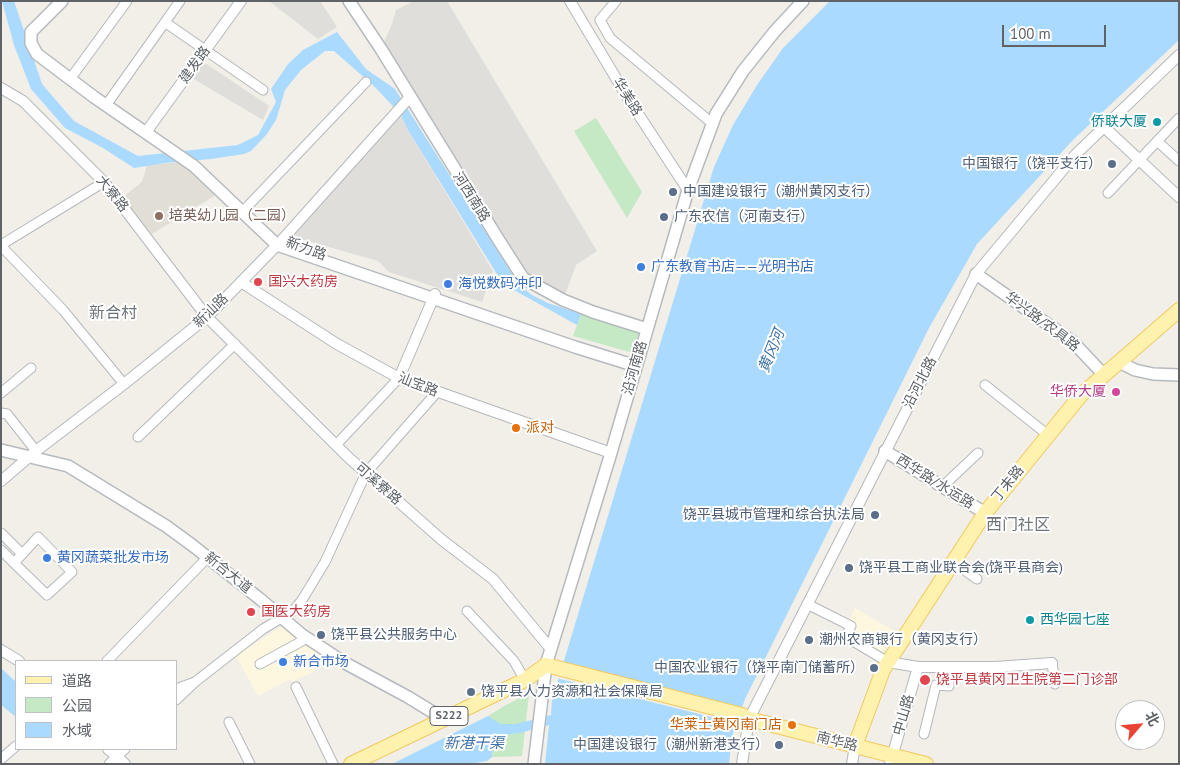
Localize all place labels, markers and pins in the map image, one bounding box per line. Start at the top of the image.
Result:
place label: 侨联大厦 [1091,114,1147,130]
marker: 侨联大厦 [1151,116,1163,128]
place label: 中国银行（饶平支行） [962,156,1102,172]
marker: 中国银行（饶平支行） [1106,158,1118,170]
place label: 中国建设银行（潮州黄冈支行） [683,184,879,200]
marker: 中国建设银行（潮州黄冈支行） [667,186,679,198]
place label: 培英幼儿园（二园） [169,208,295,224]
place label: 广东农信（河南支行） [674,209,814,225]
marker: 培英幼儿园（二园） [153,210,165,222]
marker: 广东农信（河南支行） [658,211,670,223]
place label: 广东教育书店——光明书店 [651,259,814,275]
marker: 广东教育书店——光明书店 [635,261,647,273]
place label: 国兴大药房 [268,274,338,290]
marker: 国兴大药房 [252,276,264,288]
place label: 海悦数码冲印 [458,276,542,292]
marker: 海悦数码冲印 [442,278,454,290]
place label: 华侨大厦 [1050,384,1106,400]
marker: 华侨大厦 [1110,386,1122,398]
place label: 派对 [526,420,554,436]
marker: 派对 [510,422,522,434]
place label: 饶平县城市管理和综合执法局 [683,507,865,523]
marker: 饶平县城市管理和综合执法局 [869,509,881,521]
place label: 黄冈蔬菜批发市场 [57,550,169,566]
marker: 黄冈蔬菜批发市场 [41,552,53,564]
place label: 饶平县工商业联合会(饶平县商会) [859,560,1063,576]
marker: 饶平县工商业联合会(饶平县商会) [843,562,855,574]
place label: 国医大药房 [261,604,331,620]
marker: 国医大药房 [245,606,257,618]
place label: 西华园七座 [1040,612,1110,628]
marker: 西华园七座 [1024,614,1036,626]
place label: 饶平县公共服务中心 [331,627,457,643]
marker: 饶平县公共服务中心 [315,629,327,641]
place label: 潮州农商银行（黄冈支行） [819,632,987,648]
marker: 潮州农商银行（黄冈支行） [803,634,815,646]
place label: 新合市场 [293,654,349,670]
marker: 新合市场 [277,656,289,668]
place label: 中国农业银行（饶平南门储蓄所） [654,660,864,676]
marker: 中国农业银行（饶平南门储蓄所） [868,662,880,674]
place label: 饶平县黄冈卫生院第二门诊部 [936,672,1118,688]
marker: 饶平县黄冈卫生院第二门诊部 [918,673,932,687]
place label: 饶平县人力资源和社会保障局 [481,684,663,700]
marker: 饶平县人力资源和社会保障局 [465,686,477,698]
place label: 华莱士黄冈南门店 [670,717,782,733]
marker: 华莱士黄冈南门店 [786,719,798,731]
place label: 中国建设银行（潮州新港支行） [573,737,769,753]
marker: 中国建设银行（潮州新港支行） [773,739,785,751]

